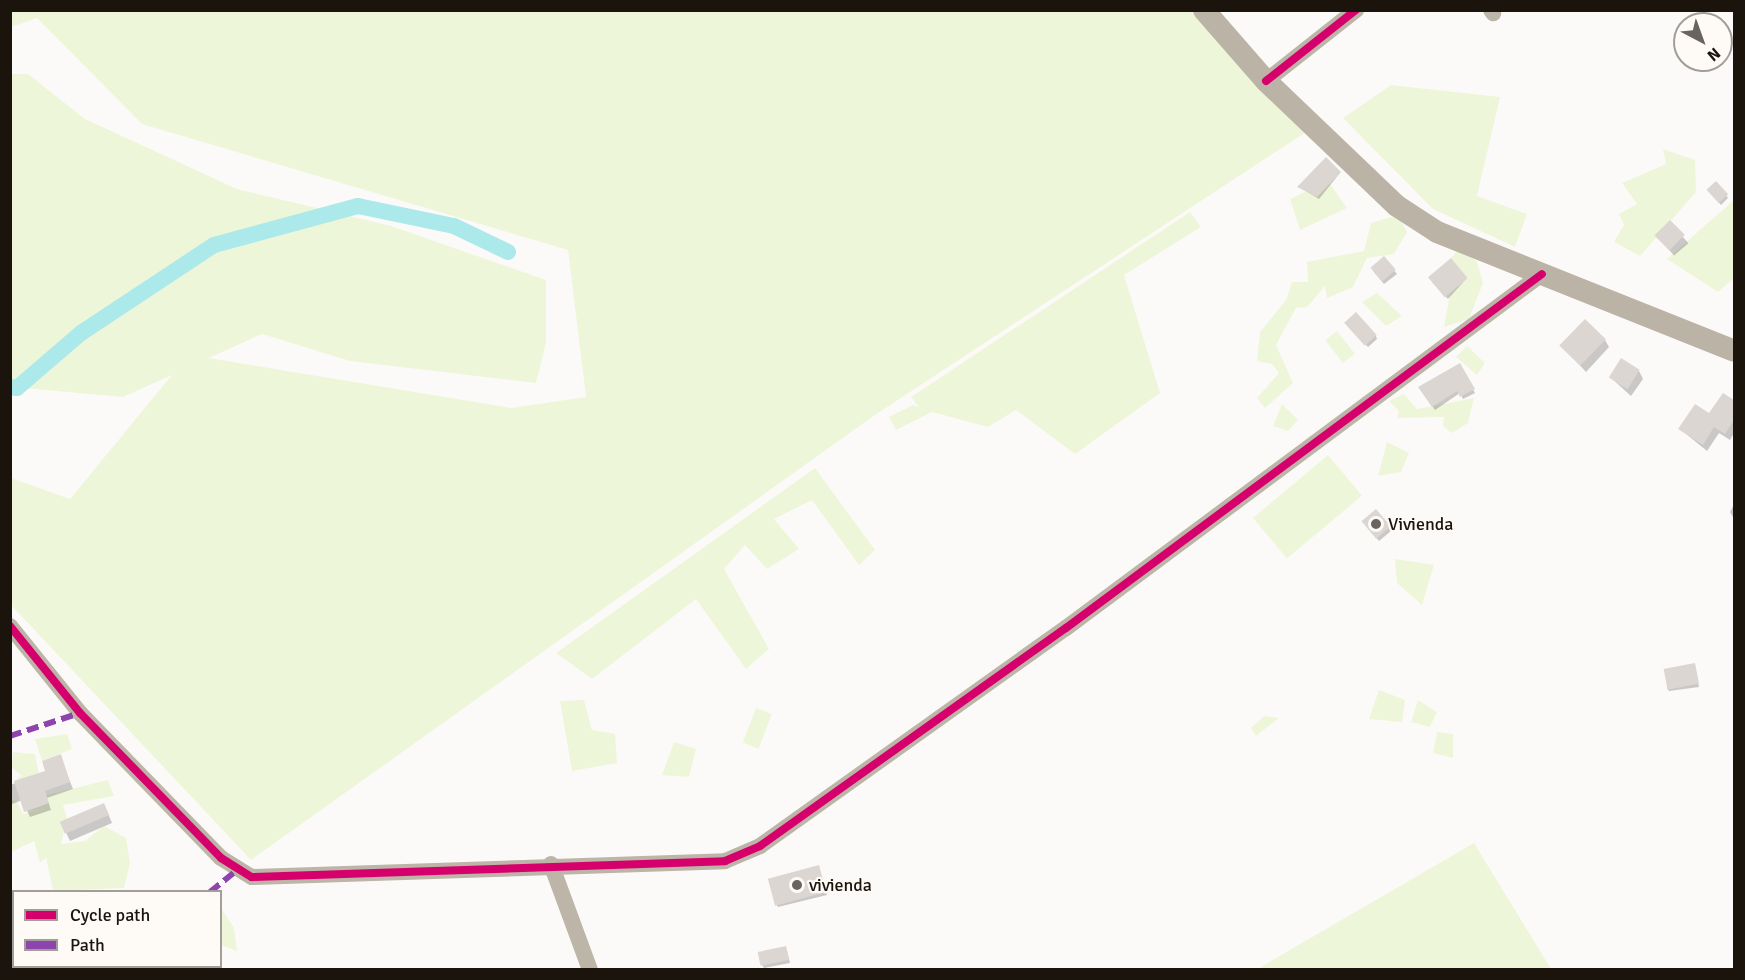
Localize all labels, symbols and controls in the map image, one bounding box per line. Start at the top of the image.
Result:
north arrow [1673,12,1733,72]
text: N [1703,43,1724,65]
place label: Vivienda [1388,513,1453,535]
marker: Vivienda [1369,517,1383,531]
place label: vivienda [809,874,872,896]
marker: vivienda [790,878,804,892]
legend [12,890,222,968]
text: Cycle path [70,904,150,926]
text: Path [70,934,105,956]

